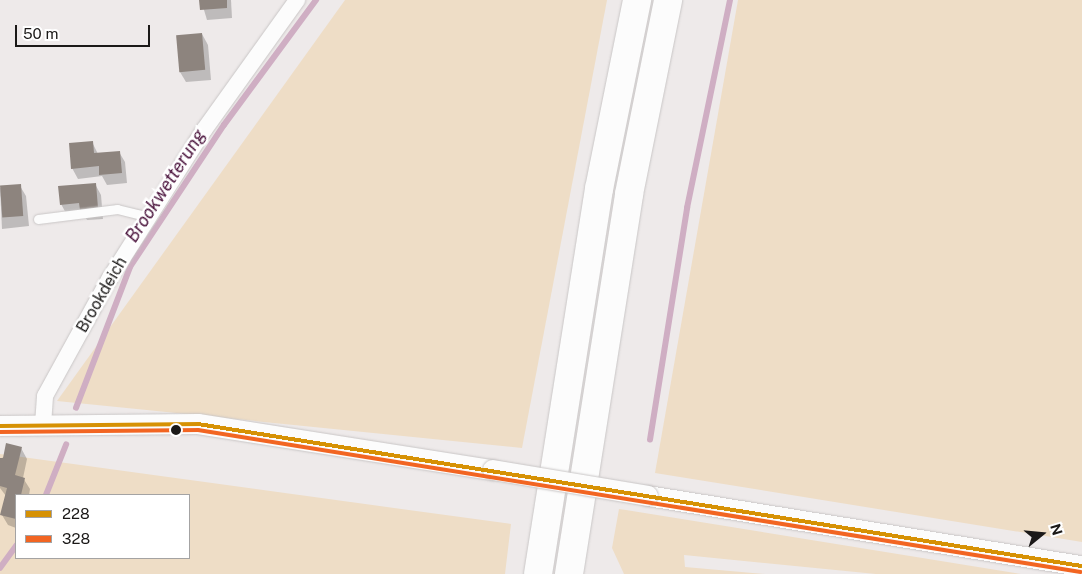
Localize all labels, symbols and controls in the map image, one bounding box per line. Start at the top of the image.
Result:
scale bar [18,15,152,47]
text: 50 m [23,25,58,42]
water label: Brookwetterung [121,125,211,247]
street label: Brookdeich [73,254,131,336]
unlabelled marker [171,425,181,435]
legend [15,494,190,559]
text: 228 [62,505,90,522]
north arrow [1017,509,1067,559]
text: N [1047,522,1066,537]
text: 328 [62,530,90,547]

